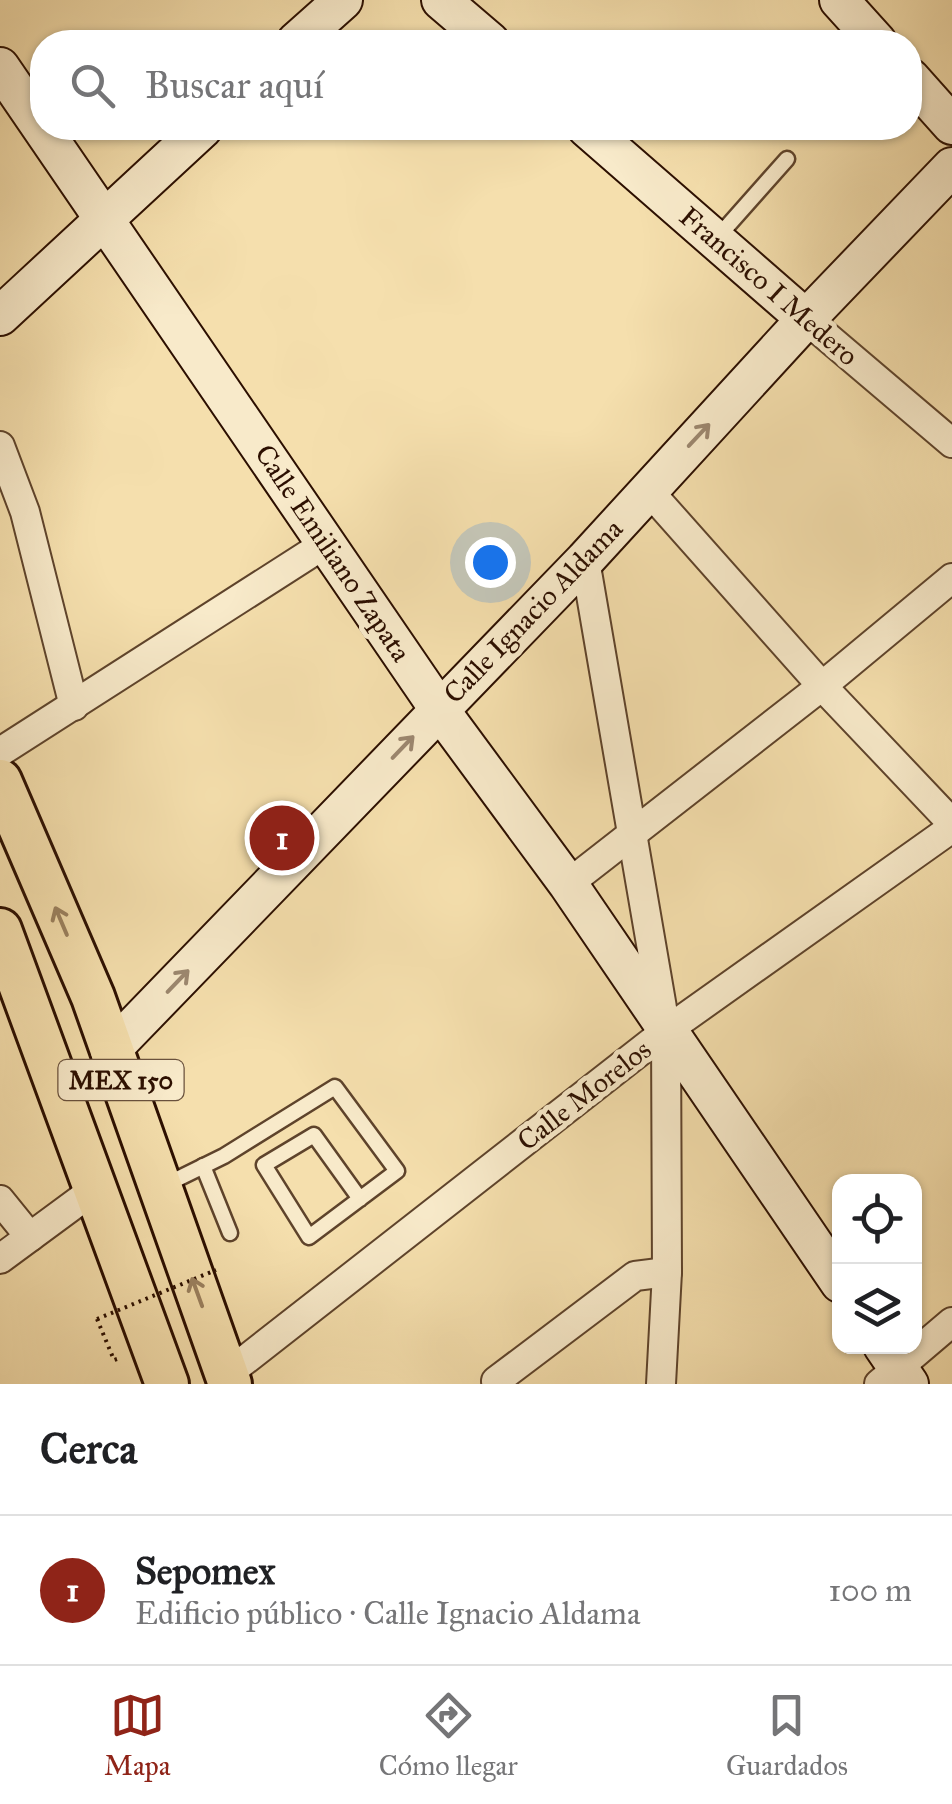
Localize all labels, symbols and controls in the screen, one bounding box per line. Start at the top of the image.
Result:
search box [30,30,922,140]
icon: search [65,58,120,113]
text: Buscar aquí [145,62,324,108]
street label: Francisco I Medero [672,199,866,373]
one-way arrow [687,423,710,448]
street label: Calle Emiliano Zapata [247,438,419,668]
street label: Calle Ignacio Aldama [436,511,630,710]
your location [465,537,516,588]
one-way arrow [391,735,415,759]
pin: 1 [250,800,314,876]
one-way arrow [51,906,69,937]
one-way arrow [166,969,189,994]
street label: Calle Morelos [510,1032,658,1158]
road number: MEX 150 [58,1060,184,1100]
map controls [832,1174,922,1354]
button: locate [832,1174,922,1264]
button: layers [832,1264,922,1354]
one-way arrow [187,1276,205,1308]
text: Cerca [40,1423,137,1475]
text: Sepomex [135,1548,275,1594]
text: 1 [66,1571,79,1610]
text: 100 m [828,1571,912,1610]
text: Edificio público · Calle Ignacio Aldama [135,1594,641,1633]
tab: Mapa [104,1688,171,1783]
tab: Cómo llegar [379,1688,518,1783]
tab: Guardados [726,1688,848,1783]

